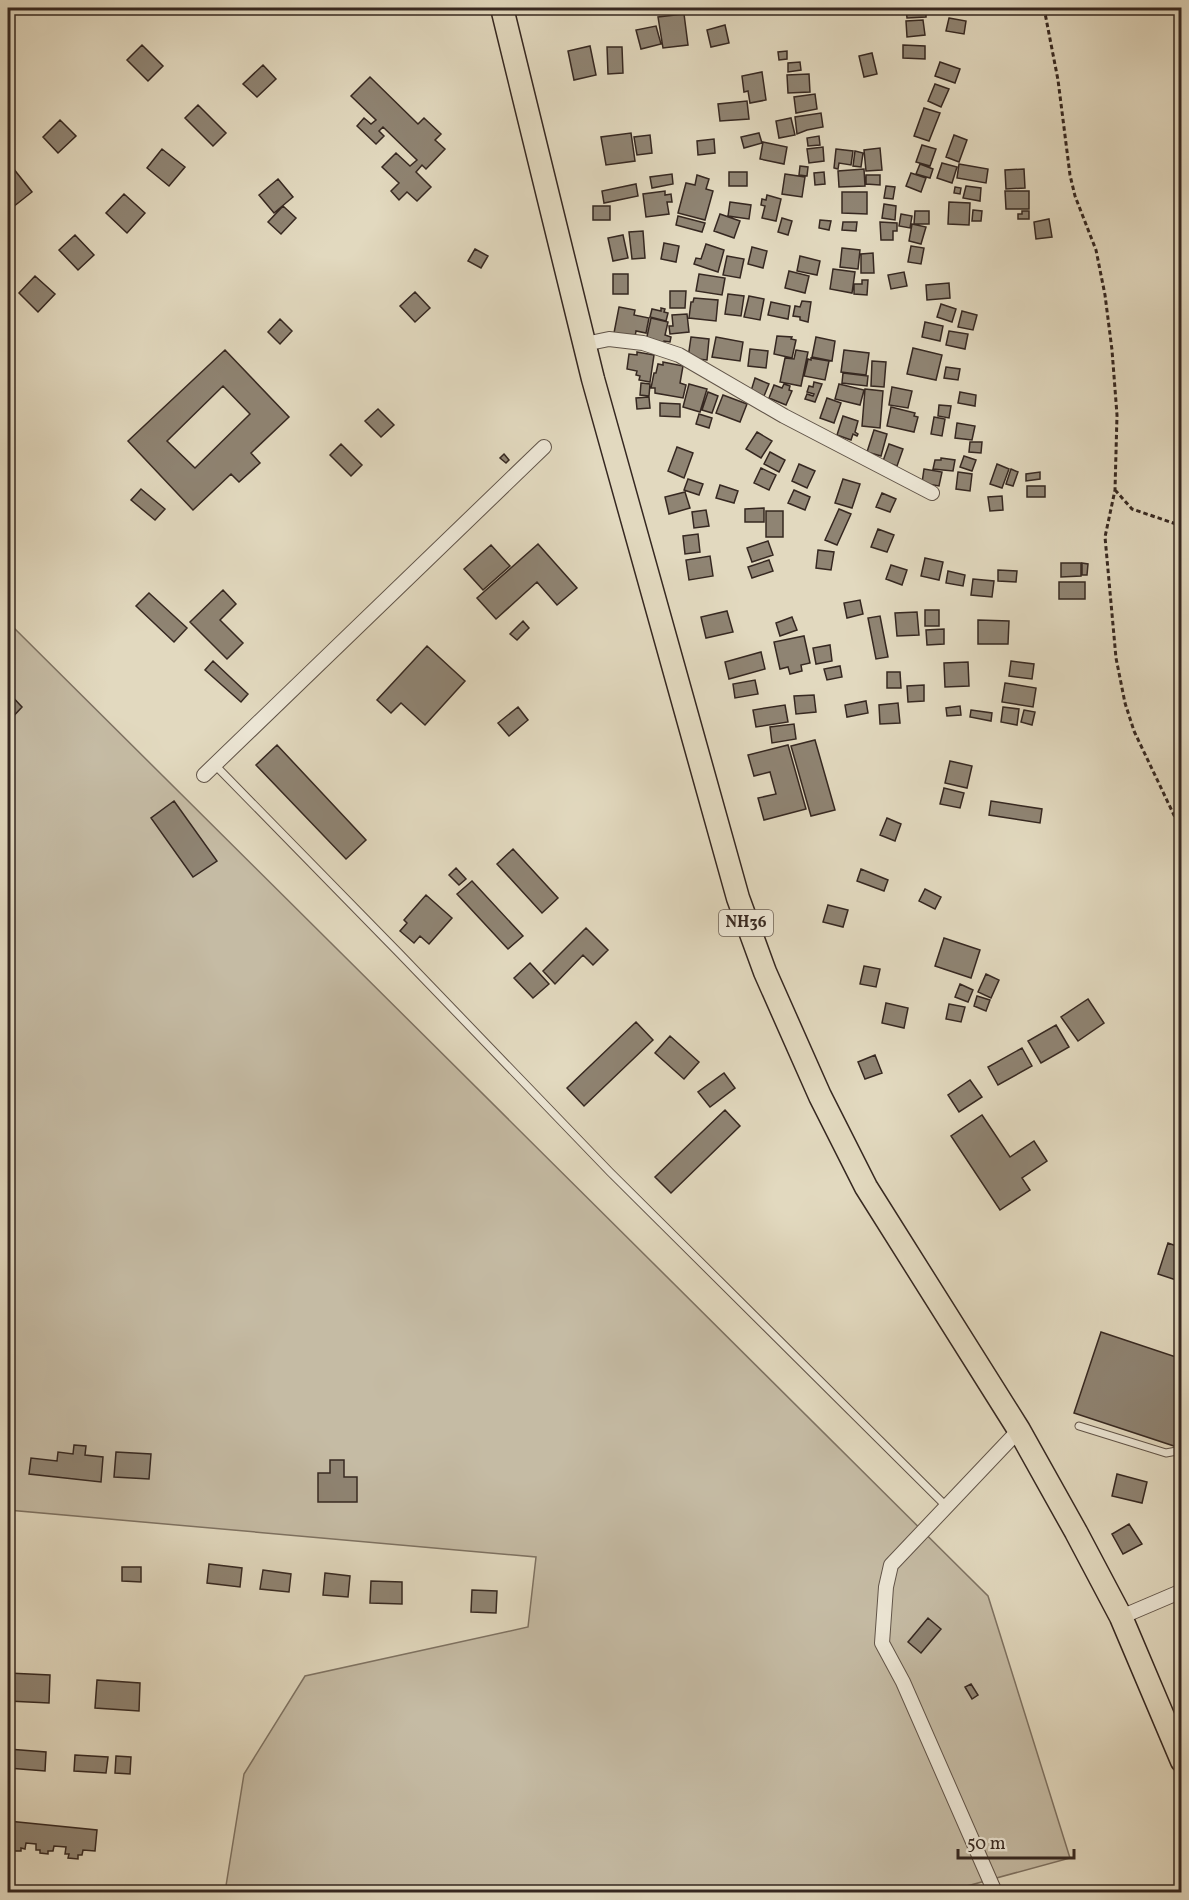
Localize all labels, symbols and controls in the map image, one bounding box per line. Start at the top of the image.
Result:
road number: NH36 [719,910,773,936]
scale bar [958,1822,1074,1860]
text: 50 m [967,1832,1006,1857]

